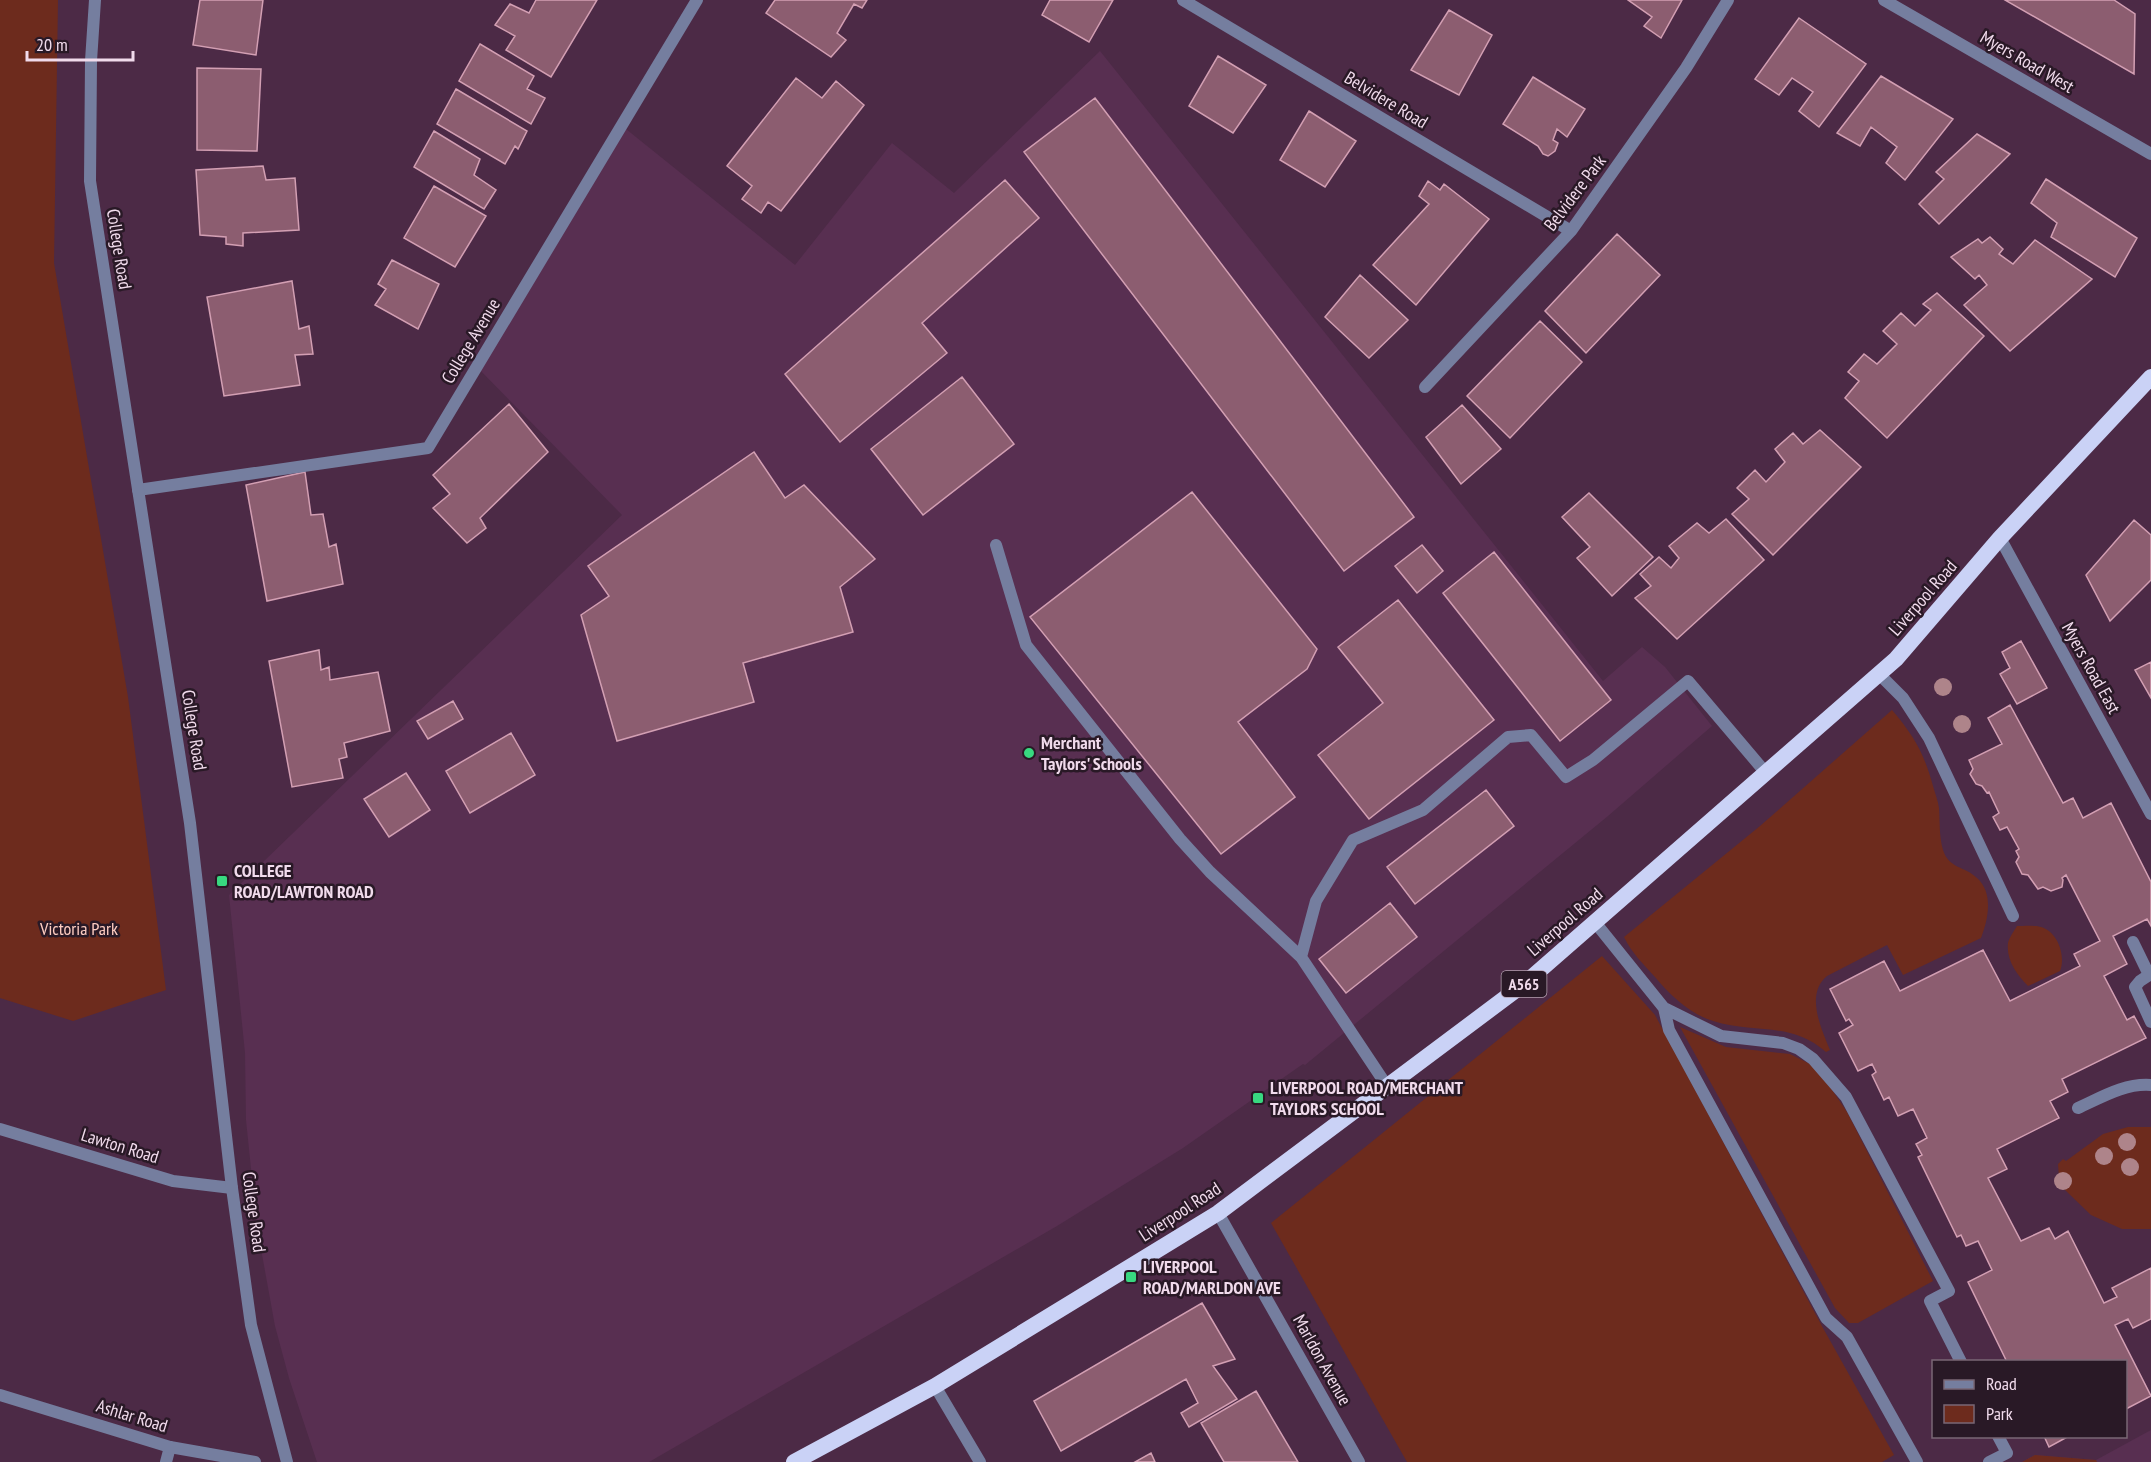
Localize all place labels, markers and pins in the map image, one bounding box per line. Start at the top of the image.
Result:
place label: Merchant Taylors' Schools [1041,731,1142,775]
marker: Merchant Taylors' Schools [1022,746,1036,760]
place label: COLLEGE ROAD/LAWTON ROAD [234,859,374,903]
marker: COLLEGE ROAD/LAWTON ROAD [215,874,229,888]
place label: LIVERPOOL ROAD/MERCHANT TAYLORS SCHOOL [1270,1076,1463,1120]
marker: LIVERPOOL ROAD/MERCHANT TAYLORS SCHOOL [1251,1091,1265,1105]
place label: LIVERPOOL ROAD/MARLDON AVE [1143,1255,1281,1299]
marker: LIVERPOOL ROAD/MARLDON AVE [1124,1270,1138,1284]

